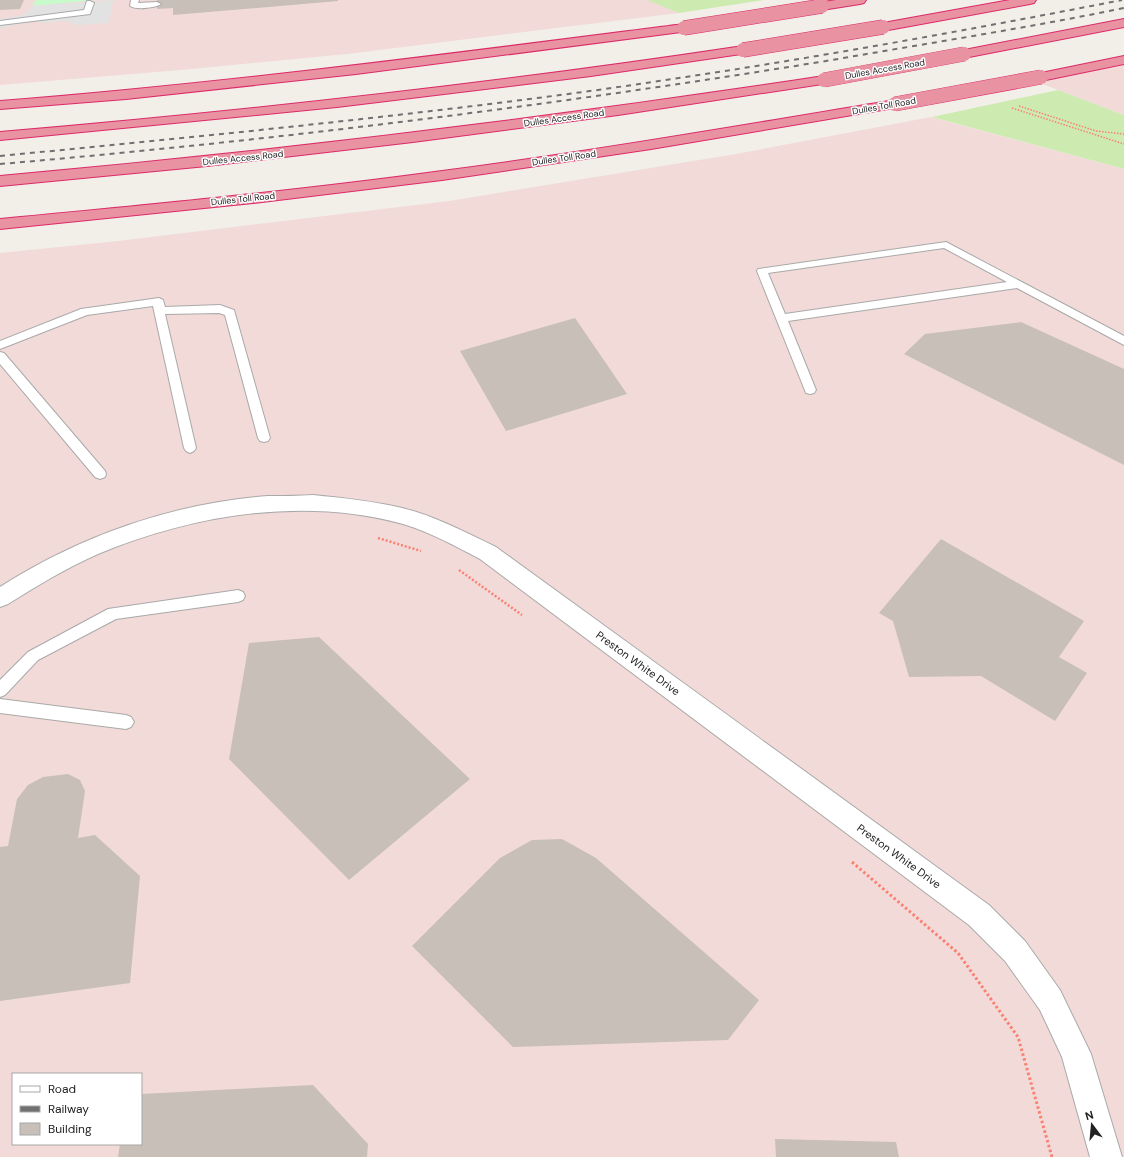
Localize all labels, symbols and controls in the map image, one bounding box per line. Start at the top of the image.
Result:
street label: Dulles Access Road [844,56,926,82]
street label: Dulles Toll Road [851,94,917,117]
street label: Dulles Access Road [523,106,605,130]
street label: Dulles Access Road [202,148,284,168]
street label: Dulles Toll Road [531,148,597,168]
street label: Dulles Toll Road [210,190,276,208]
street label: Preston White Drive [593,628,683,698]
street label: Preston White Drive [854,821,944,891]
legend [12,1073,142,1145]
text: Road [48,1081,76,1097]
text: Railway [48,1101,89,1117]
north arrow [1072,1105,1112,1145]
text: N [1083,1108,1095,1123]
text: Building [48,1121,92,1137]

